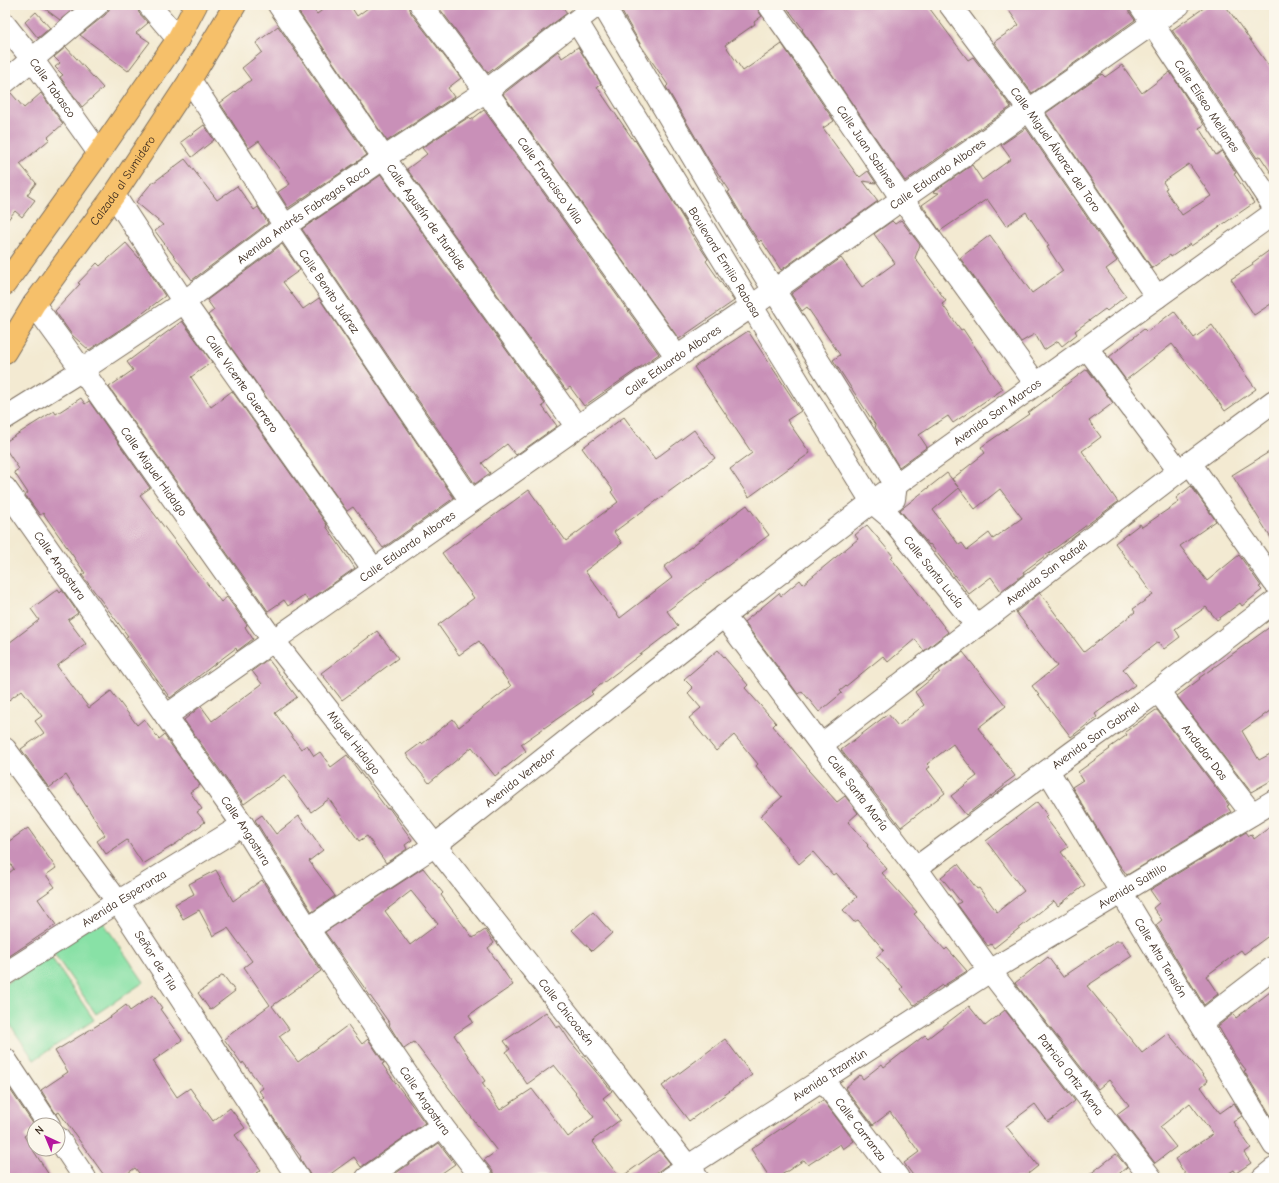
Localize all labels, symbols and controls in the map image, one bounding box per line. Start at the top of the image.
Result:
street label: Calle Tabasco [27,55,79,121]
street label: Calle Elíseo Mellanes [1171,57,1243,155]
street label: Calle Miguel Álvarez del Toro [1007,84,1104,215]
street label: Calle Juan Sabines [834,103,900,191]
street label: Calzada al Sumidero [87,133,158,228]
street label: Calle Francisco Villa [514,134,586,227]
street label: Calle Eduardo Albores [887,136,988,213]
street label: Calle Agustín de Iturbide [383,161,469,273]
street label: Avenida Andrés Fabregas Roca [234,163,372,267]
street label: Boulevard Emilio Rabasa [685,204,764,320]
street label: Calle Benito Juárez [296,246,363,337]
street label: Calle Eduardo Albores [622,322,724,399]
street label: Calle Vicente Guerrero [202,332,281,435]
street label: Avenida San Marcos [950,376,1044,448]
street label: Calle Miguel Hidalgo [117,424,190,519]
street label: Calle Eduardo Albores [357,508,458,585]
street label: Calle Angostura [31,529,89,603]
street label: Calle Santa Lucía [901,533,967,611]
street label: Avenida San Rafaél [1003,537,1090,608]
street label: Avenida San Gabriel [1049,700,1142,772]
street label: Miguel Hidalgo [324,708,383,777]
street label: Andador Dos [1179,721,1231,783]
street label: Avenida Vertedor [482,745,559,810]
street label: Calle Santa María [824,752,892,834]
street label: Calle Angostura [218,793,274,868]
street label: Avenida Saltillo [1096,860,1169,912]
street label: Avenida Esperanza [79,867,169,930]
street label: Calle Alta Tensión [1131,915,1190,1000]
street label: Señor de Tila [132,928,181,993]
street label: Calle Chicoasén [535,976,597,1048]
street label: Patricia Ortiz Mena [1035,1031,1107,1118]
street label: Avenida Itzantún [790,1046,869,1104]
street label: Calle Angostura [396,1064,454,1138]
street label: Calle Carranza [832,1095,889,1164]
north arrow [26,1117,66,1157]
text: N [32,1123,47,1137]

